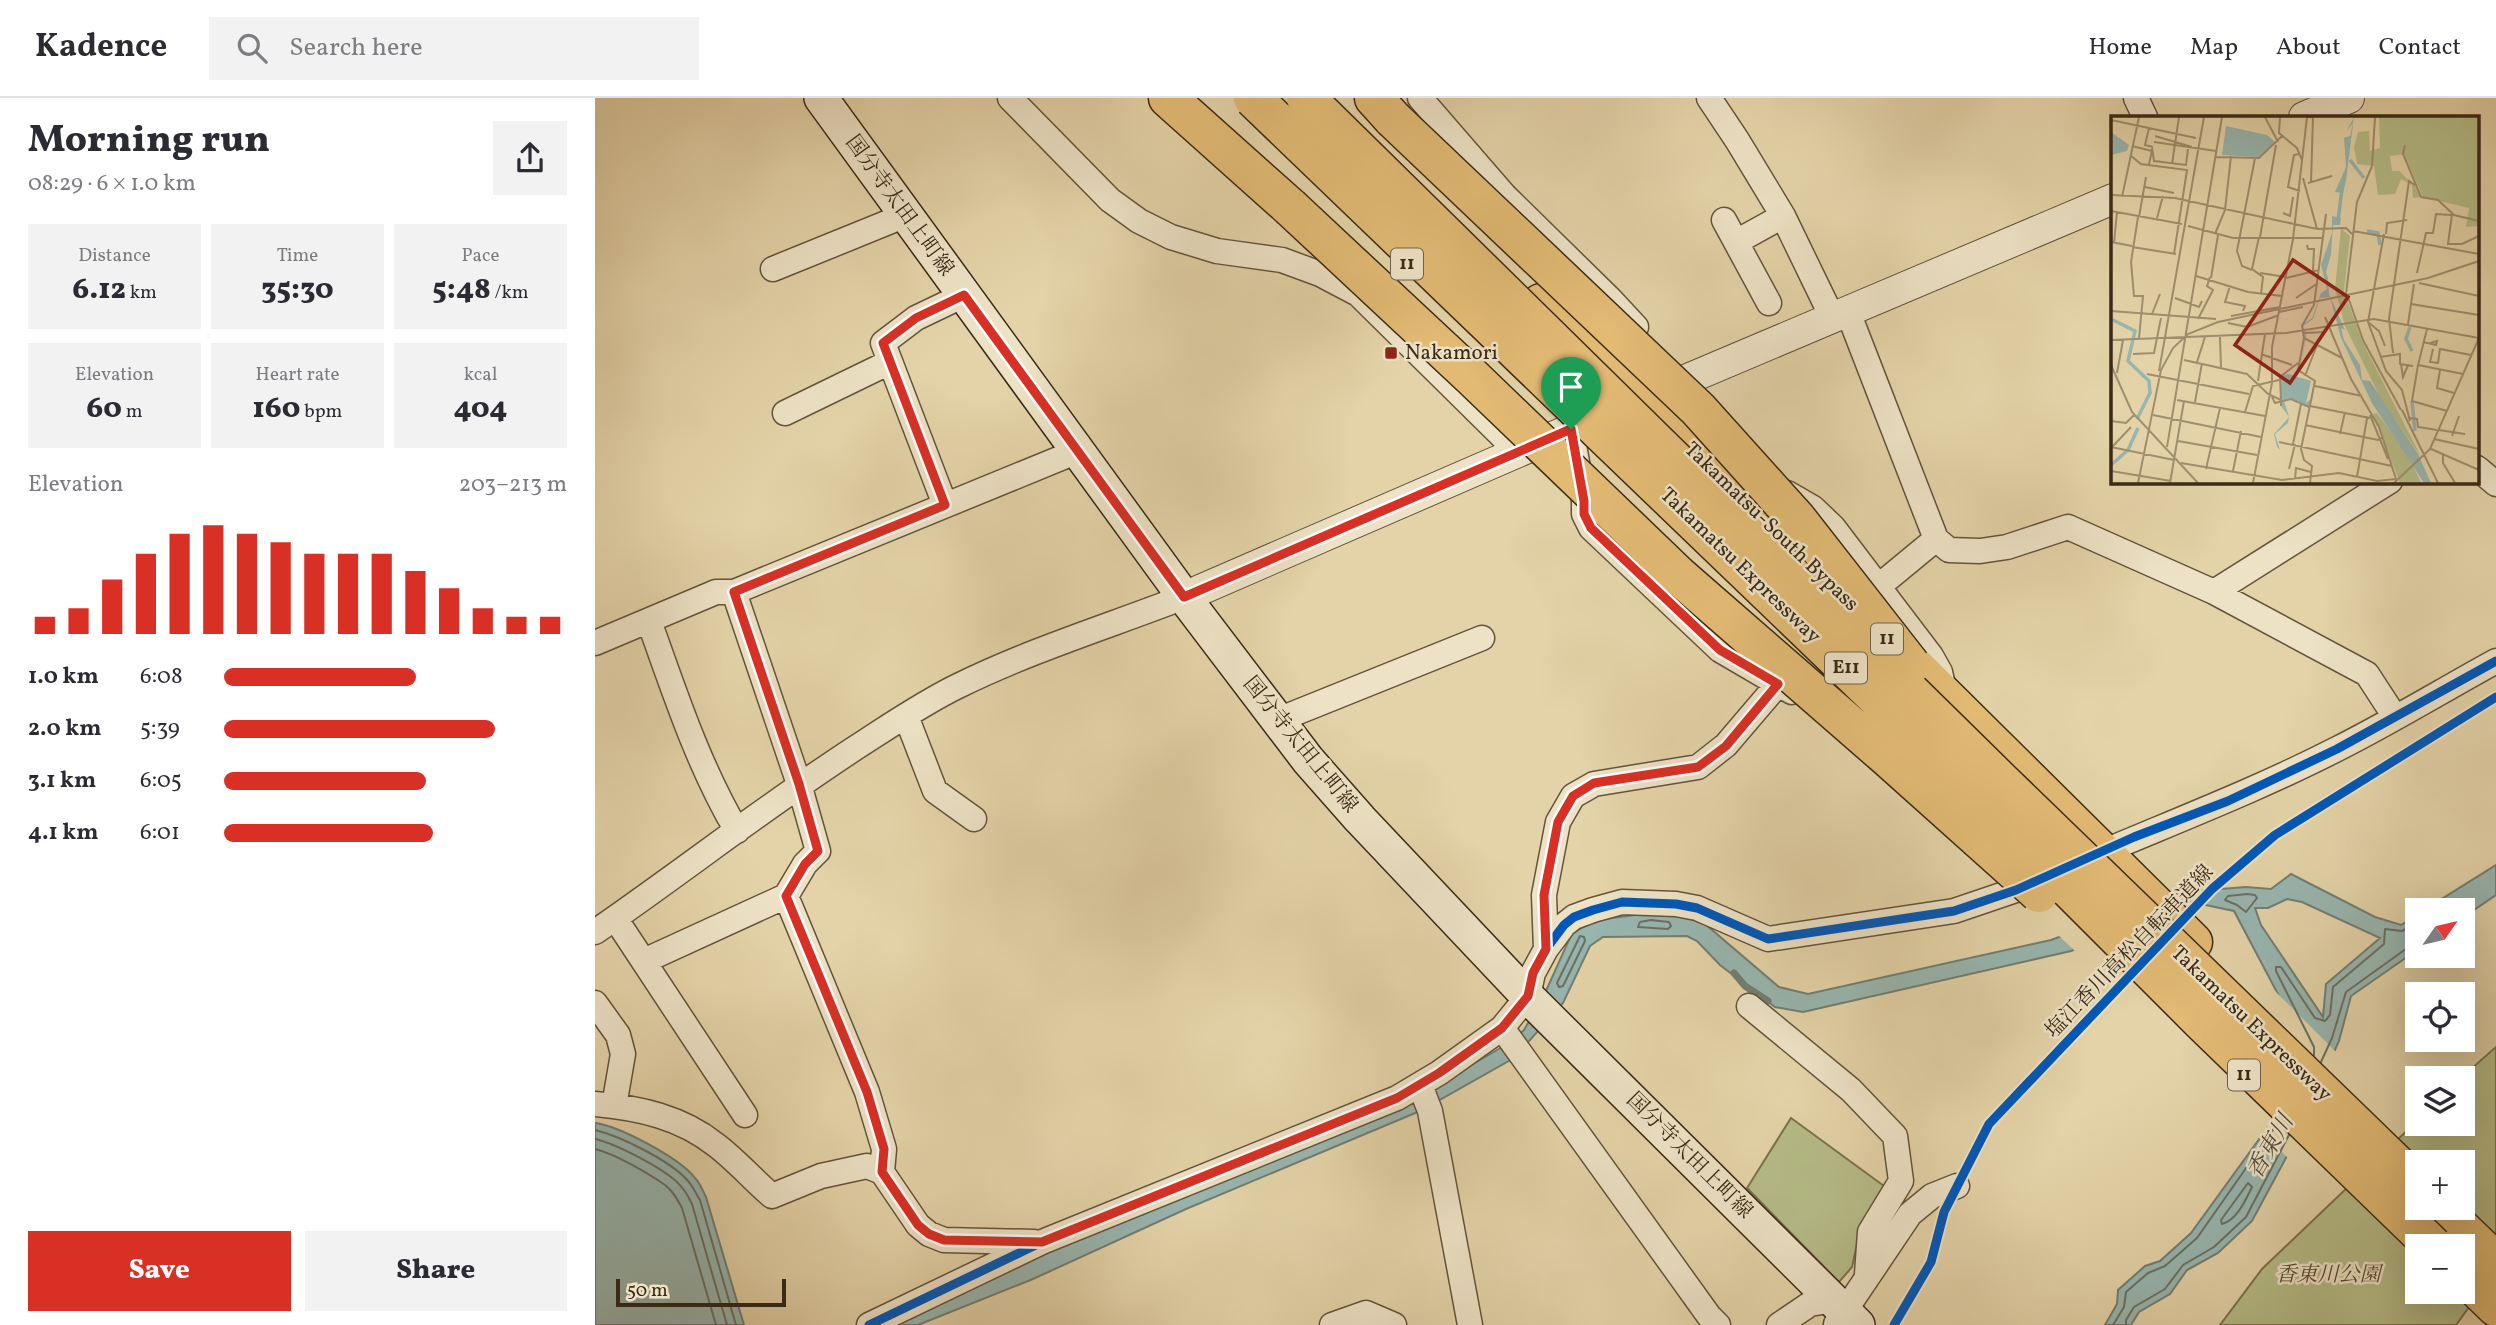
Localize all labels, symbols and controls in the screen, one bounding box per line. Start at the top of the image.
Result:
search box [209,17,699,80]
text: Kadence [35,25,167,71]
icon: search [233,29,271,67]
text: Search here [289,30,423,66]
text: Home [2088,31,2152,65]
text: Map [2190,31,2238,65]
text: About [2276,31,2341,65]
text: Contact [2379,31,2461,65]
text: Morning run [28,115,270,168]
inset map [2111,116,2479,483]
button: share [493,121,567,195]
street label: 国分寺太田上町線 [838,130,960,282]
text: 08:29 · 6 × 1.0 km [28,168,196,200]
text: Distance [78,243,151,269]
text: Time [277,243,318,269]
text: Pace [461,243,500,269]
road number: 11 [1391,248,1423,280]
text: 6.12 [72,269,126,311]
text: 35:30 [261,269,334,311]
text: 5:48 [432,269,491,311]
text: km [126,280,157,306]
text: /km [491,280,529,306]
place label: Nakamori [1405,339,1498,368]
marker: Nakamori [1383,345,1399,361]
pin [1541,357,1601,429]
text: Elevation [75,362,154,388]
text: Heart rate [256,362,339,388]
text: kcal [464,362,497,388]
icon: arrive [1552,368,1590,406]
text: 60 [86,388,122,430]
text: 160 [253,388,300,430]
text: 404 [453,388,508,430]
text: m [122,399,143,425]
text: bpm [300,399,342,425]
street label: Takamatsu-South Bypass [1677,436,1865,618]
text: Elevation [28,469,124,501]
text: 203–213 m [459,469,567,501]
street label: Takamatsu Expressway [1653,481,1827,651]
road number: 11 [1871,624,1903,654]
road number: E11 [1825,652,1867,684]
text: 1.0 km [28,661,99,693]
text: 6:08 [140,661,183,693]
street label: 国分寺太田上町線 [1236,671,1364,819]
text: 2.0 km [28,713,101,745]
text: 5:39 [140,713,180,745]
text: 3.1 km [28,765,96,797]
text: 6:05 [140,765,182,797]
text: 4.1 km [28,817,99,849]
text: 6:01 [140,817,180,849]
street label: 塩江香川高松自転車道線 [2039,859,2221,1045]
north arrow [2405,898,2475,968]
map controls [2405,898,2475,1304]
street label: Takamatsu Expressway [2164,939,2338,1109]
button: locate [2405,982,2475,1052]
road number: 11 [2228,1060,2260,1091]
button: layers [2405,1066,2475,1136]
street label: 国分寺太田上町線 [1619,1086,1759,1226]
water label: 香東川 [2240,1107,2304,1185]
button: + [2405,1150,2475,1220]
button: Save [28,1231,291,1311]
button: Share [305,1231,567,1311]
button: − [2405,1234,2475,1304]
park label: 香東川公園 [2276,1261,2383,1290]
scale bar [616,1276,786,1308]
text: 50 m [627,1278,668,1304]

